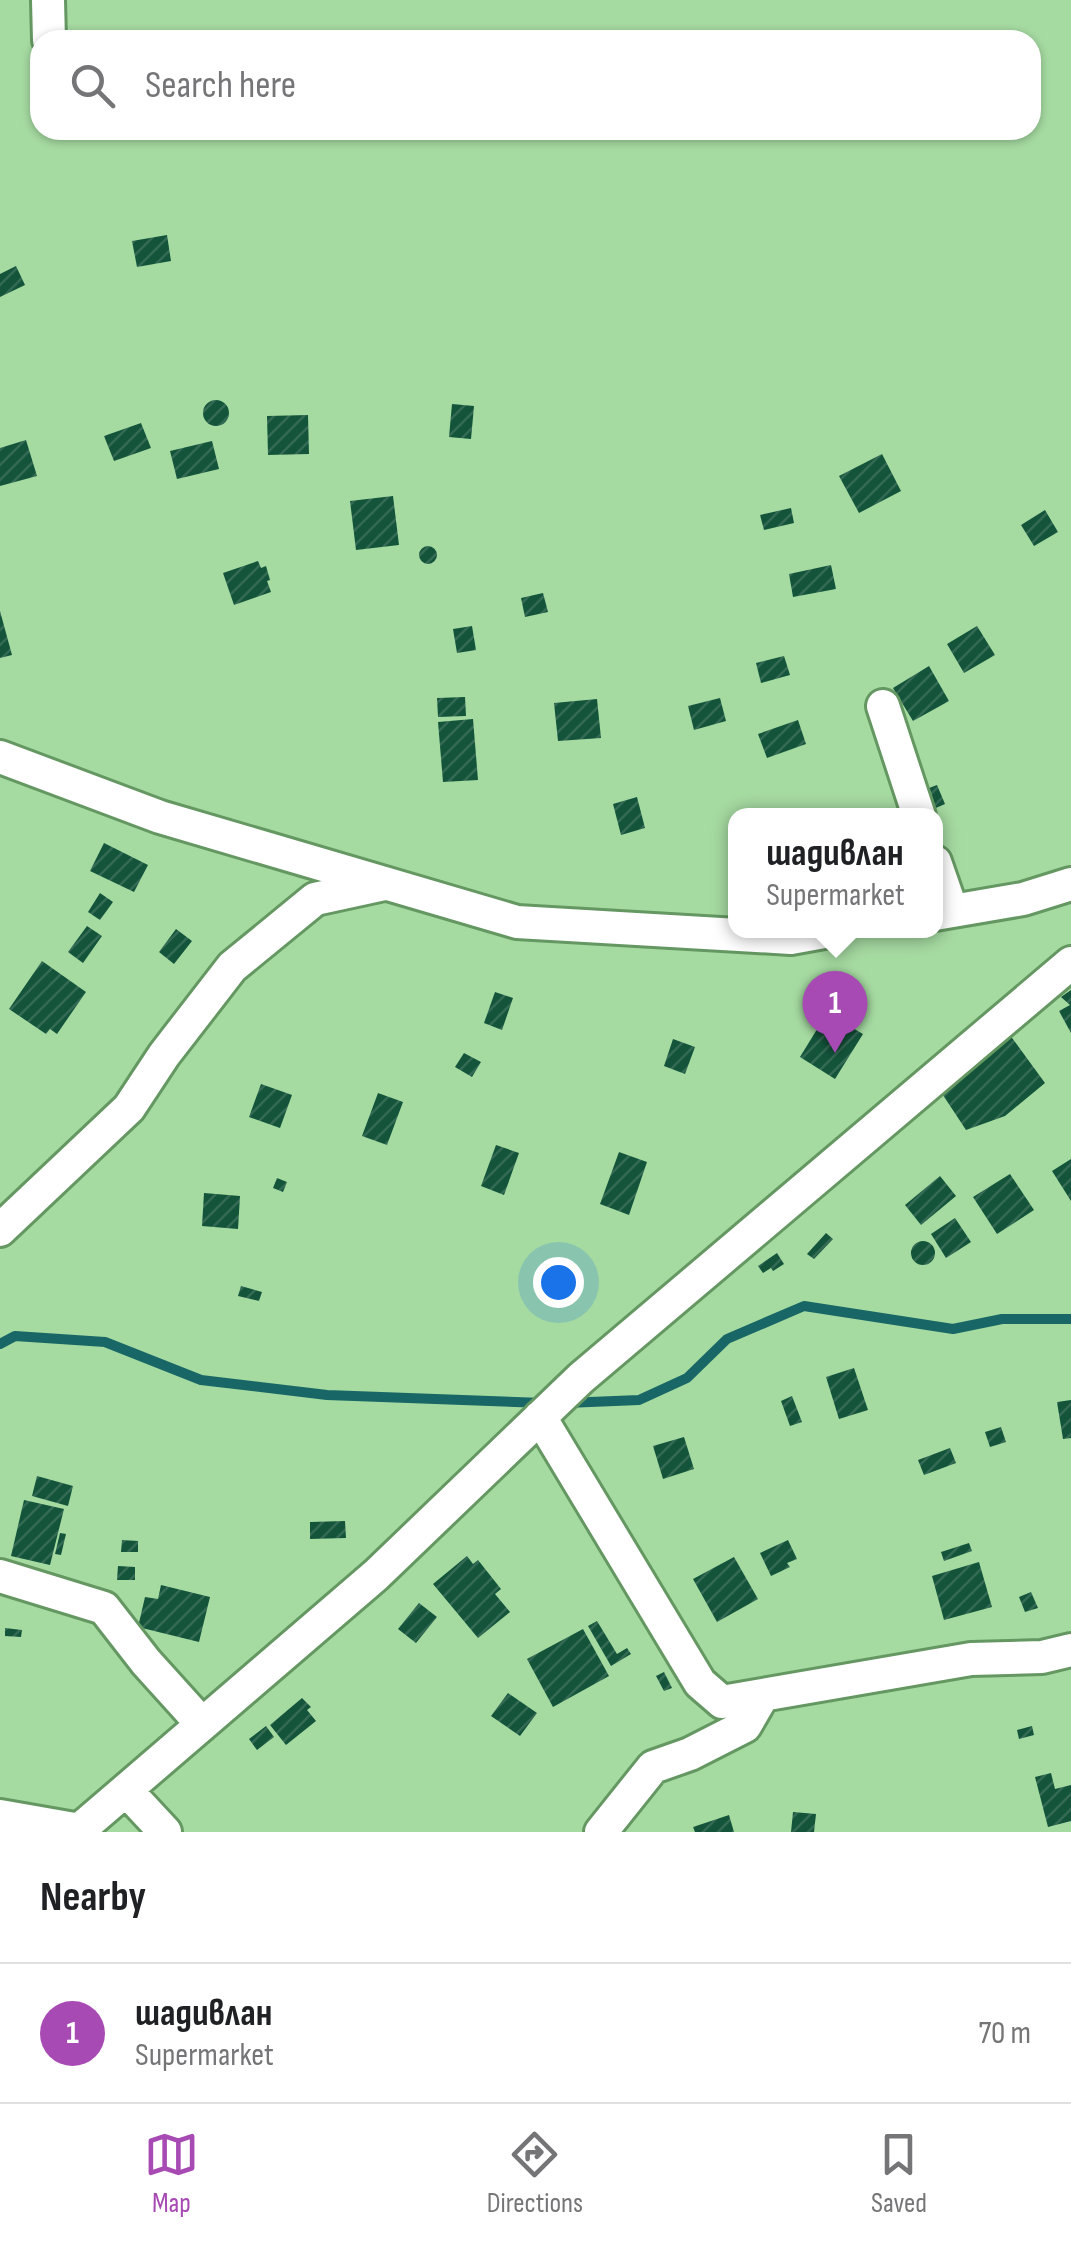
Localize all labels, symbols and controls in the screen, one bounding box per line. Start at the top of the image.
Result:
search box [30,30,1041,140]
icon: search [65,58,120,113]
text: Search here [145,63,296,108]
popup [728,808,943,938]
text: шадивлан [766,831,904,876]
text: Supermarket [766,876,905,915]
pin: 1 [802,970,868,1053]
your location [533,1257,584,1308]
text: Nearby [40,1872,146,1923]
text: шадивлан [135,1991,272,2036]
text: 1 [66,2014,79,2053]
text: 70 m [978,2014,1031,2053]
text: Supermarket [135,2036,274,2075]
tab: Map [144,2127,199,2220]
tab: Directions [487,2127,583,2220]
tab: Saved [871,2127,927,2220]

